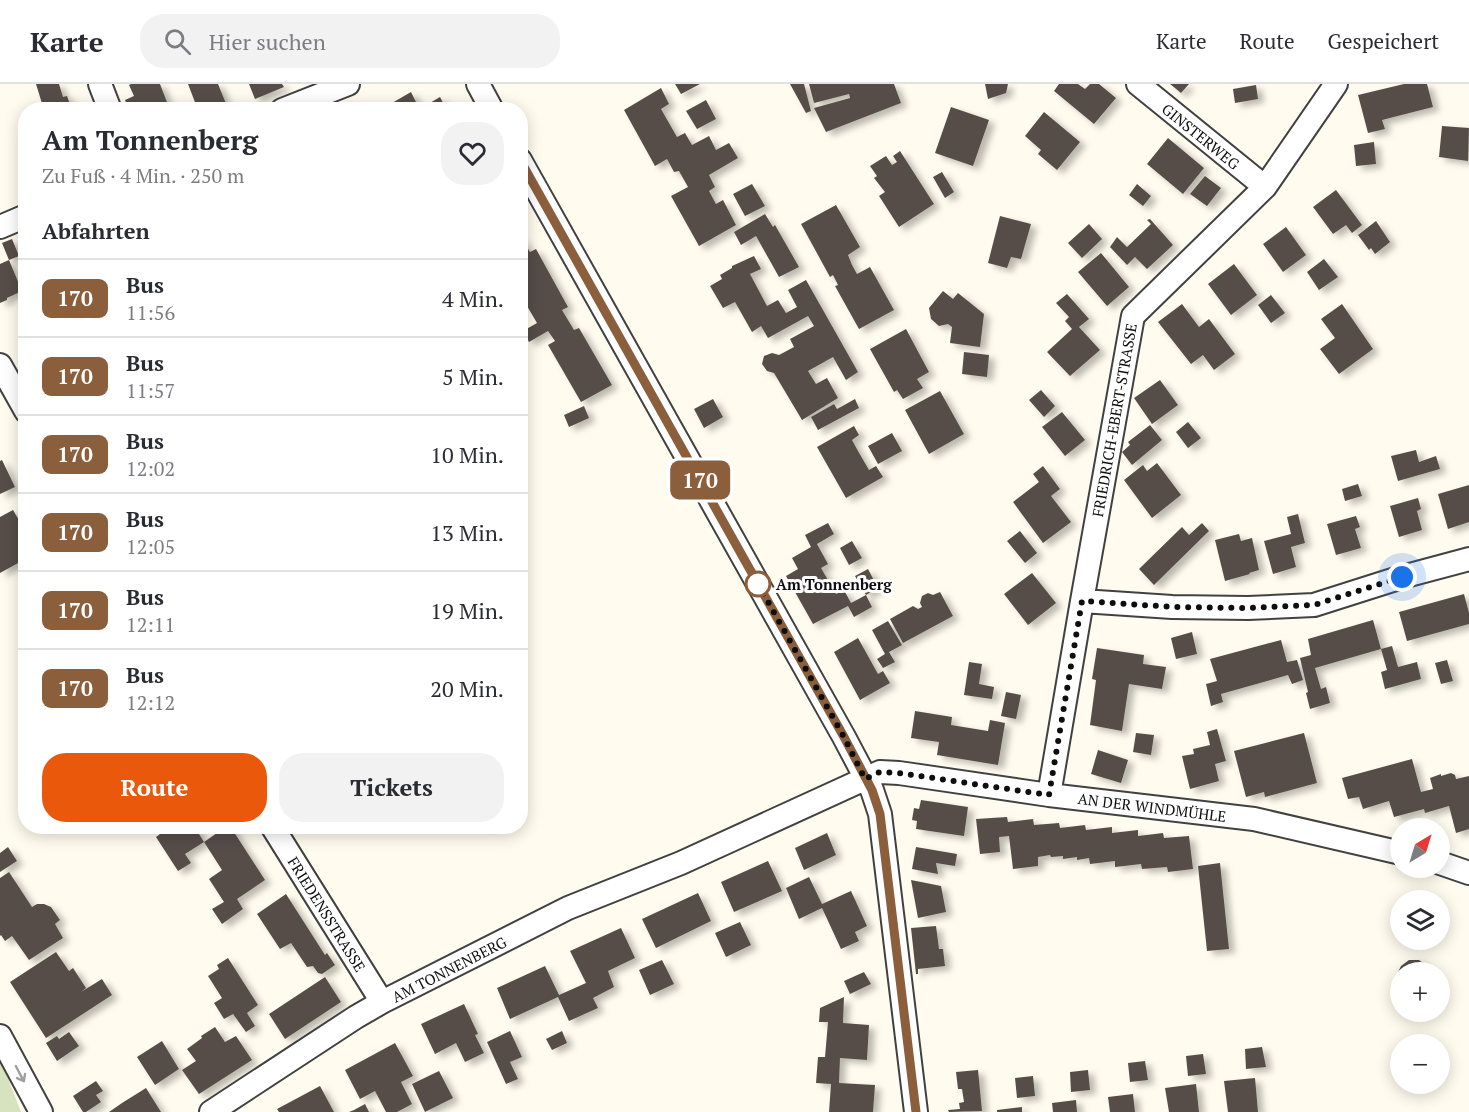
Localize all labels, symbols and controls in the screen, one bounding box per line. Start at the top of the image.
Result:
search box [140,14,560,68]
text: Karte [30,23,104,60]
icon: search [161,25,194,58]
text: Hier suchen [209,27,326,56]
text: Karte [1156,27,1207,55]
text: Route [1240,27,1295,55]
text: Gespeichert [1328,27,1439,55]
street label: GINSTERWEG [1158,99,1245,174]
text: Am Tonnenberg [42,121,258,158]
button: heart [441,122,504,185]
text: Zu Fuß · 4 Min. · 250 m [42,162,244,189]
text: Abfahrten [42,216,150,245]
text: Bus [126,270,164,299]
text: 170 [57,284,93,312]
text: 4 Min. [442,284,504,313]
text: 11:56 [126,299,175,326]
street label: FRIEDRICH-EBERT-STRASSE [1087,322,1141,518]
text: Bus [126,348,164,377]
text: 170 [57,362,93,390]
text: 5 Min. [442,362,504,391]
text: 11:57 [126,377,175,404]
text: Bus [126,426,164,455]
text: 170 [57,440,93,468]
text: 10 Min. [430,440,504,469]
text: 12:02 [126,455,175,482]
line badge: 170 [666,460,734,500]
text: 170 [682,466,718,494]
text: Bus [126,504,164,533]
text: 170 [57,518,93,546]
text: 13 Min. [430,518,504,547]
text: 12:05 [126,533,175,560]
your location [1387,562,1417,592]
marker: Am Tonnenberg [745,571,771,597]
place label: Am Tonnenberg [776,574,892,594]
text: Bus [126,582,164,611]
text: 170 [57,596,93,624]
text: 19 Min. [430,596,504,625]
text: 12:11 [126,611,175,638]
text: Bus [126,660,164,689]
text: 170 [57,674,93,702]
text: 20 Min. [430,674,504,703]
text: 12:12 [126,689,175,716]
button: Route [42,753,267,822]
button: Tickets [279,753,504,822]
street label: AN DER WINDMÜHLE [1077,788,1227,826]
north arrow [1390,818,1450,878]
map controls [1390,818,1450,1094]
street label: FRIEDENSSTRASSE [284,853,370,975]
button: layers [1390,890,1450,950]
street label: AM TONNENBERG [388,931,510,1007]
button: + [1390,962,1450,1022]
button: − [1390,1034,1450,1094]
one-way arrow [14,1065,26,1082]

